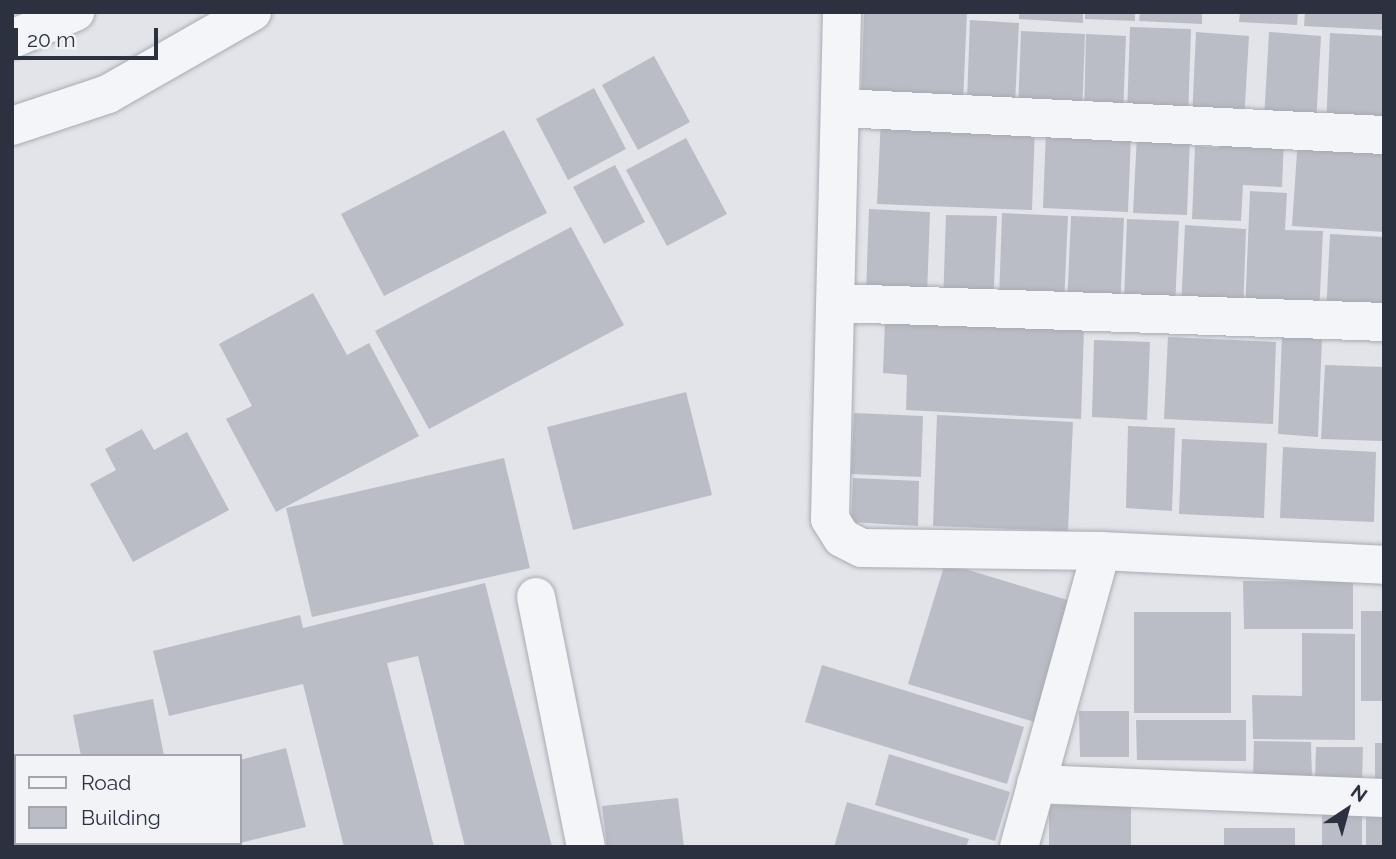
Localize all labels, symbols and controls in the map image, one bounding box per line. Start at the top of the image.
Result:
scale bar [18,14,161,58]
text: 20 m [27,27,75,52]
legend [14,754,242,845]
text: Road [81,770,131,795]
north arrow [1312,775,1382,845]
text: N [1347,780,1372,806]
text: Building [81,805,161,830]

